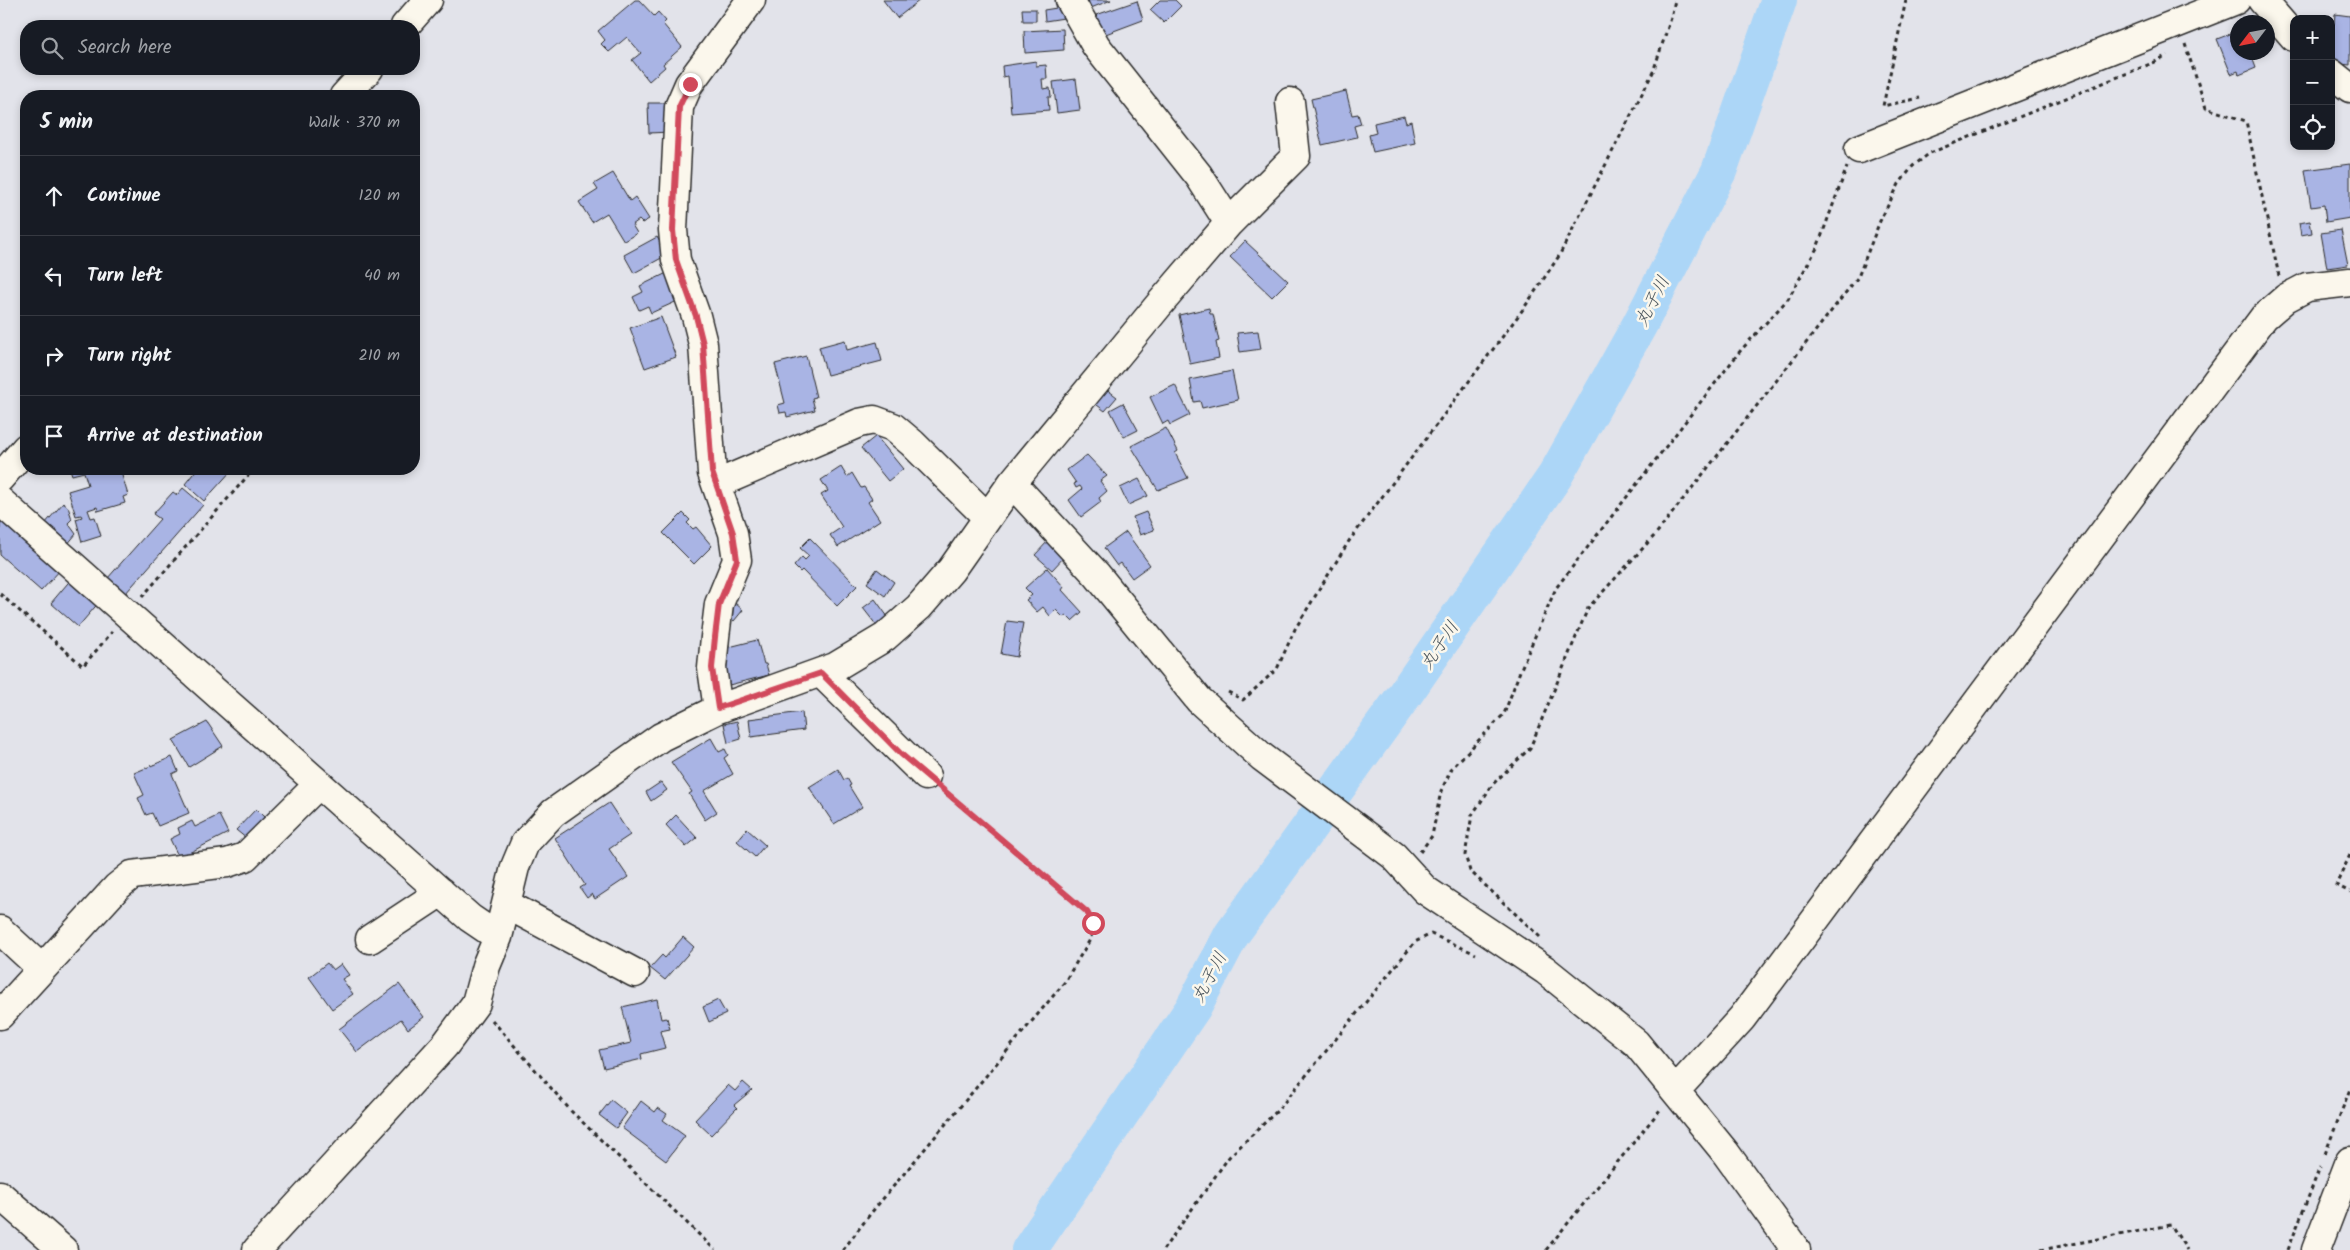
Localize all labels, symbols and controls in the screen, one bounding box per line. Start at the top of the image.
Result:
north arrow [2230,15,2275,60]
map controls [2290,15,2335,150]
button: + [2290,15,2335,60]
search box [20,20,420,75]
text: Search here [78,33,172,63]
icon: search [38,34,66,62]
button: − [2290,60,2335,105]
route end [679,73,702,96]
button: locate [2290,105,2335,150]
text: 5 min [40,106,93,139]
text: Walk · 370 m [308,110,400,135]
text: Continue [87,181,160,211]
icon: ahead [40,182,68,210]
text: 120 m [359,183,400,208]
text: Turn left [87,261,162,291]
icon: left [40,262,68,290]
text: 40 m [364,263,400,288]
water label: 丸子川 [1628,271,1679,332]
text: Turn right [87,341,172,371]
icon: right [40,342,68,370]
text: 210 m [359,343,400,368]
text: Arrive at destination [87,421,263,451]
icon: arrive [40,422,68,450]
water label: 丸子川 [1413,615,1467,676]
route start [1082,912,1105,935]
water label: 丸子川 [1185,947,1236,1008]

